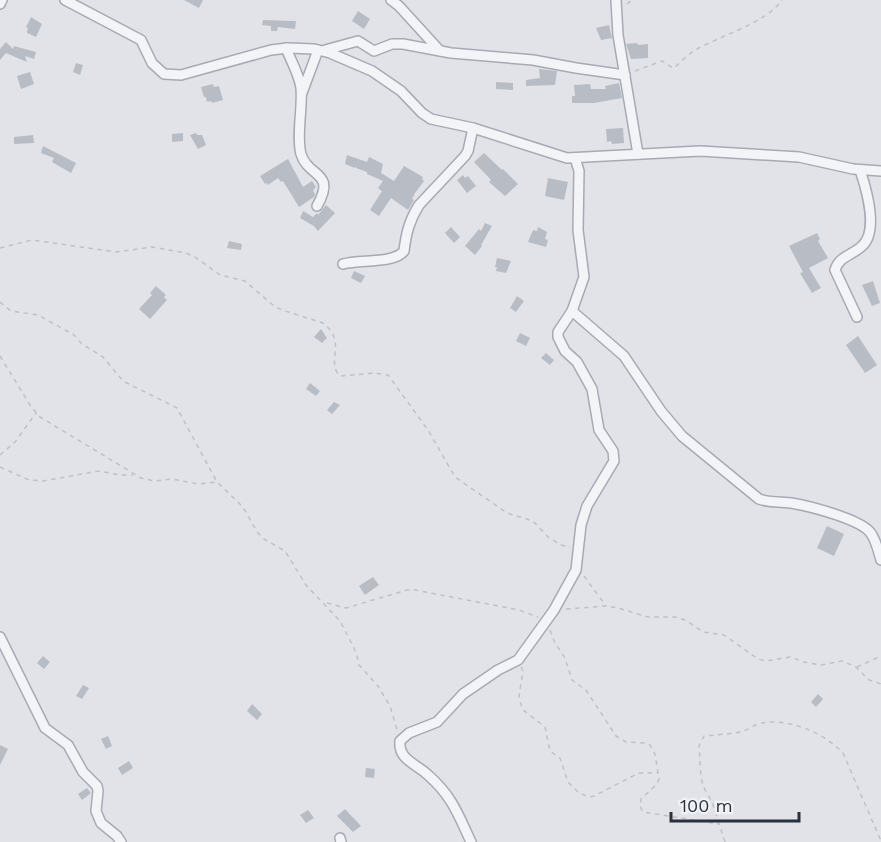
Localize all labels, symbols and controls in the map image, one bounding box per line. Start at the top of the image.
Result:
scale bar [671,785,798,823]
text: 100 m [680,795,733,816]

